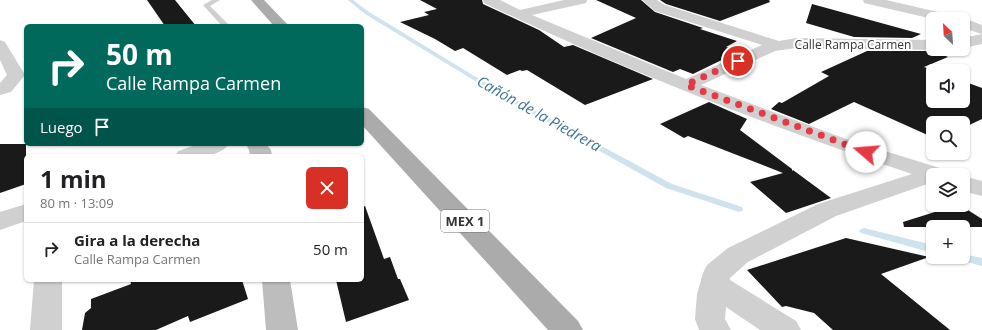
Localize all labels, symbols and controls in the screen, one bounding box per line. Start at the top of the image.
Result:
north arrow [926,12,970,56]
map controls [926,12,970,264]
text: 50 m [106,35,173,73]
street label: Calle Rampa Carmen [795,36,911,53]
icon: right [40,40,92,92]
pin [721,44,755,78]
icon: arrive [727,50,749,72]
button: sound [926,64,970,108]
text: Calle Rampa Carmen [106,71,281,95]
water label: Cañón de la Piedrera [474,71,606,156]
icon: arrive [91,116,113,138]
button: search [926,116,970,160]
text: Luego [40,117,83,137]
position arrow [845,131,887,173]
text: 1 min [40,162,107,195]
button: close [306,167,348,209]
button: layers [926,168,970,212]
text: 80 m · 13:09 [40,194,114,212]
road number: MEX 1 [441,210,489,232]
button: + [926,220,970,264]
text: Gira a la derecha [74,230,200,250]
icon: right [40,238,62,260]
text: 50 m [313,239,348,259]
text: Calle Rampa Carmen [74,250,201,268]

